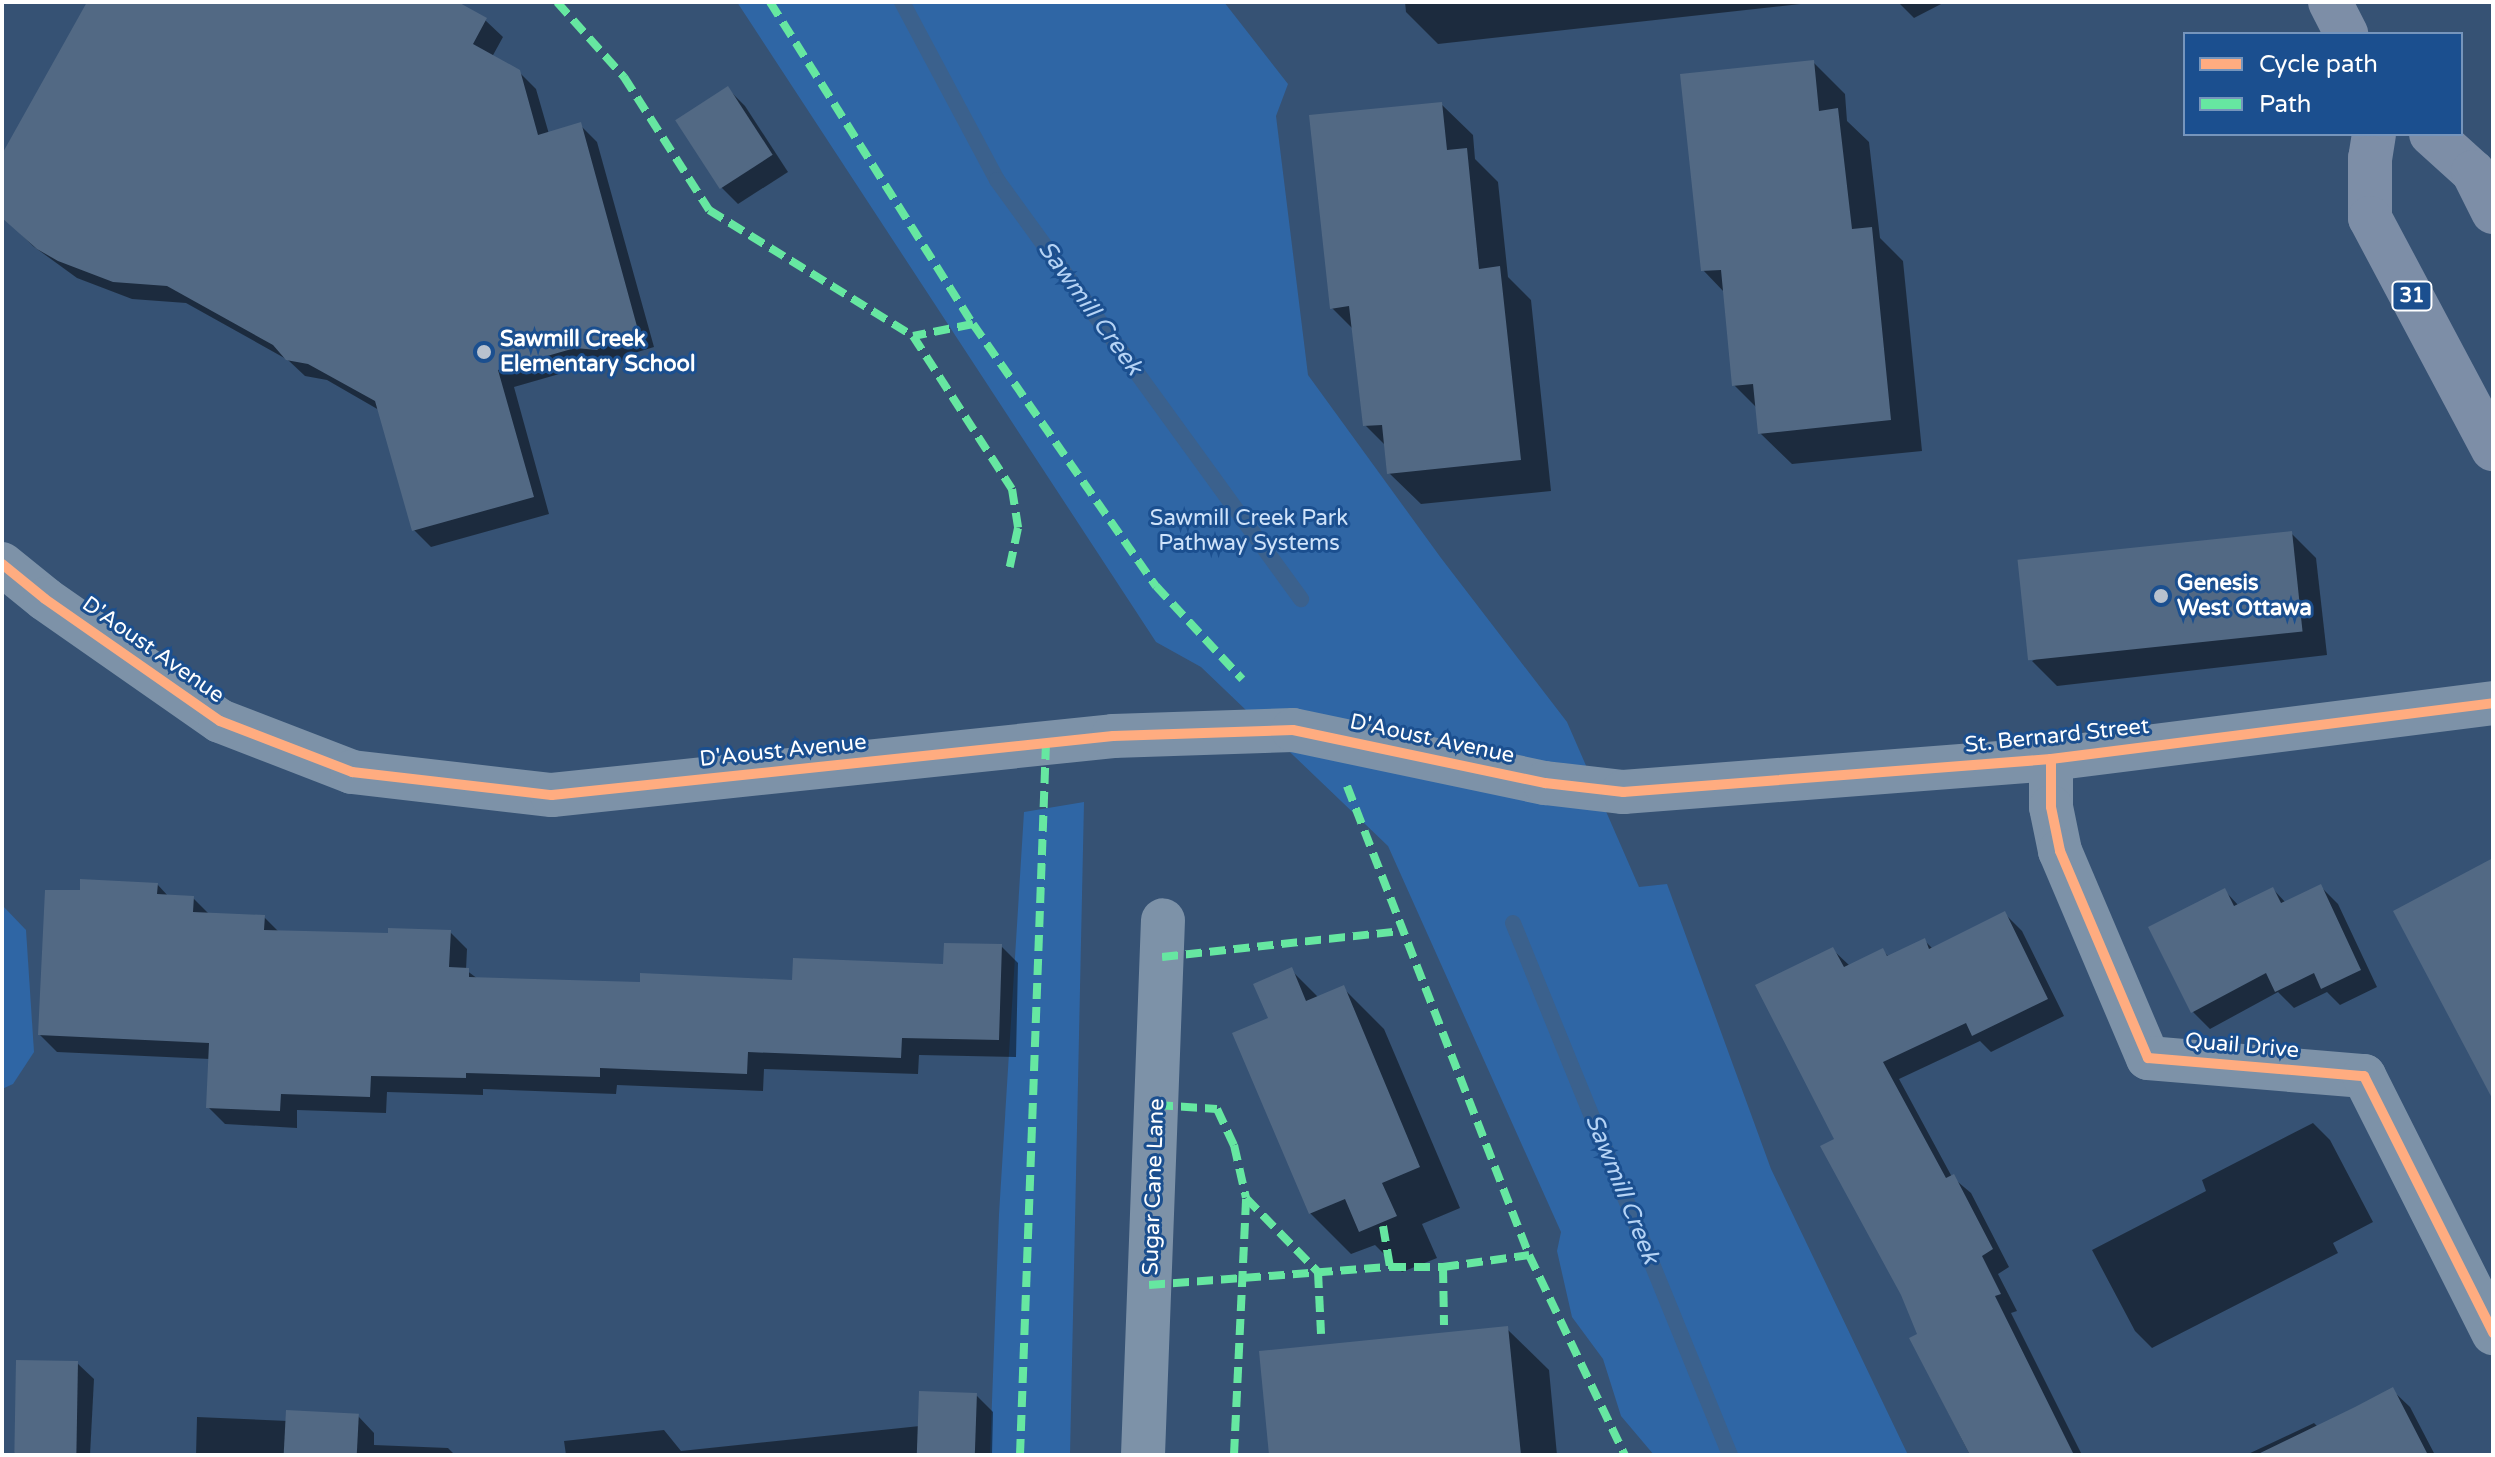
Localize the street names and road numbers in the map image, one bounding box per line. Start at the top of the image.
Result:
road number: 31 [2390,280,2434,312]
street label: D'Aoust Avenue [77,591,229,709]
street label: D'Aoust Avenue [1347,709,1517,769]
street label: St. Bernard Street [1963,713,2151,759]
street label: D'Aoust Avenue [698,729,868,773]
street label: Quail Drive [2184,1028,2300,1064]
street label: Sugar Cane Lane [1138,1098,1170,1276]

